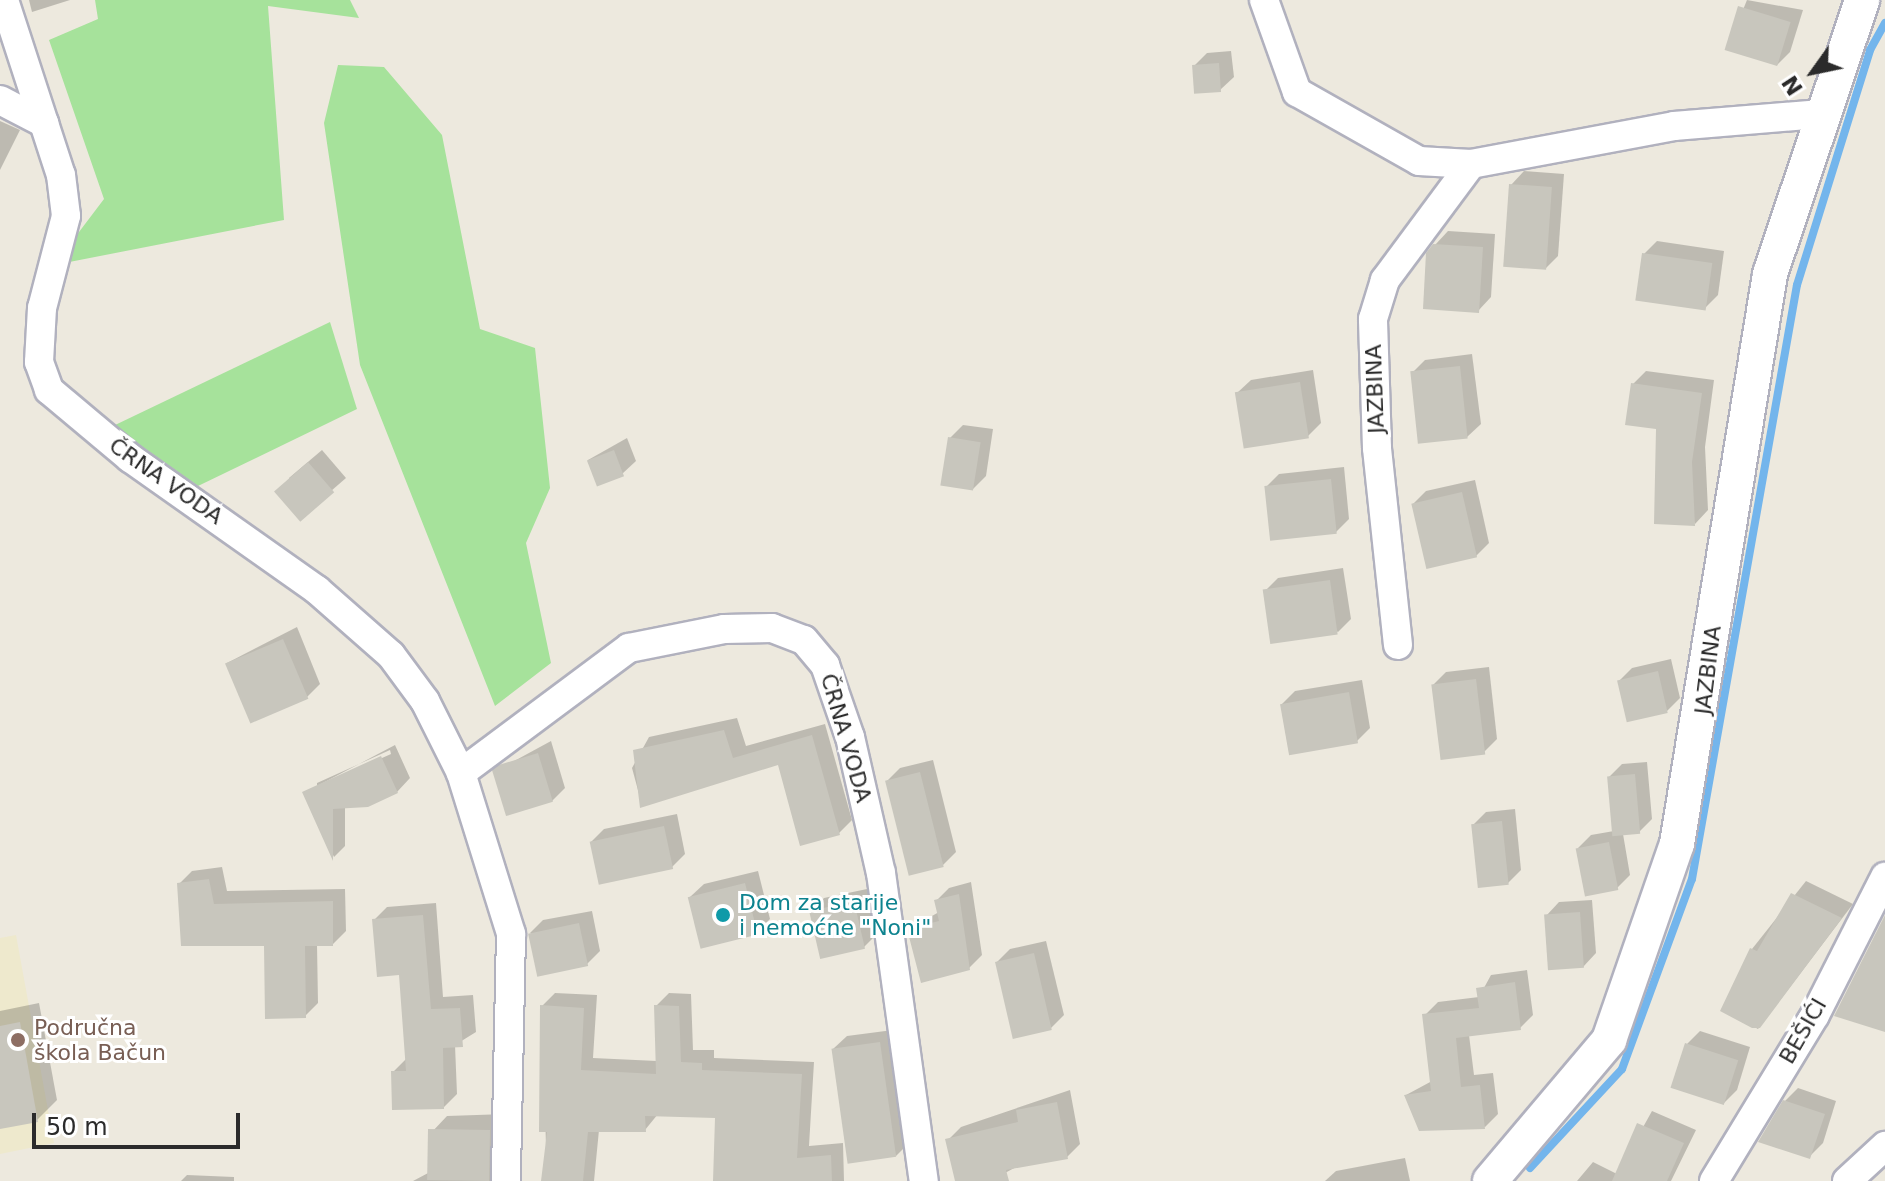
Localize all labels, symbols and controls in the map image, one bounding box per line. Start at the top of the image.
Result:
north arrow [1773,32,1853,112]
text: N [1777,71,1808,100]
street label: JAZBINA [1360,344,1390,434]
street label: ČRNA VODA [104,432,228,530]
street label: JAZBINA [1689,624,1727,716]
street label: ČRNA VODA [815,671,877,805]
place label: Dom za starije i nemoćne "Noni" [739,889,931,940]
marker: Dom za starije i nemoćne "Noni" [714,906,732,924]
street label: BEŠIĆI [1774,994,1832,1068]
place label: Područna škola Bačun [34,1014,166,1066]
marker: Područna škola Bačun [9,1031,27,1049]
scale bar [36,1097,244,1147]
text: 50 m [46,1113,108,1141]

